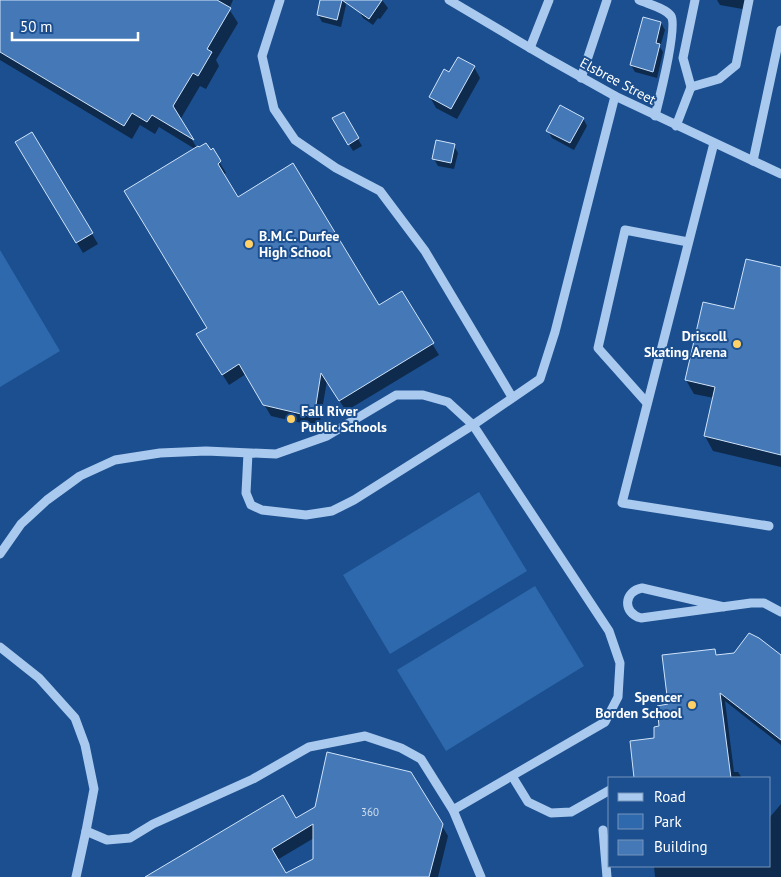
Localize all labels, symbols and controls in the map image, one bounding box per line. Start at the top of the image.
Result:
scale bar [12,10,139,42]
text: 50 m [20,17,53,36]
street label: Elsbree Street [577,53,659,109]
place label: B.M.C. Durfee High School [259,227,339,261]
marker: B.M.C. Durfee High School [243,238,255,250]
place label: Driscoll Skating Arena [644,327,728,361]
marker: Driscoll Skating Arena [731,338,743,350]
place label: Fall River Public Schools [301,402,387,436]
marker: Fall River Public Schools [285,413,297,425]
place label: Spencer Borden School [595,688,683,722]
marker: Spencer Borden School [686,699,698,711]
legend [608,777,771,867]
text: Road [654,787,686,806]
house number: 360 [361,805,379,819]
text: Park [654,812,682,831]
text: Building [654,837,708,856]

